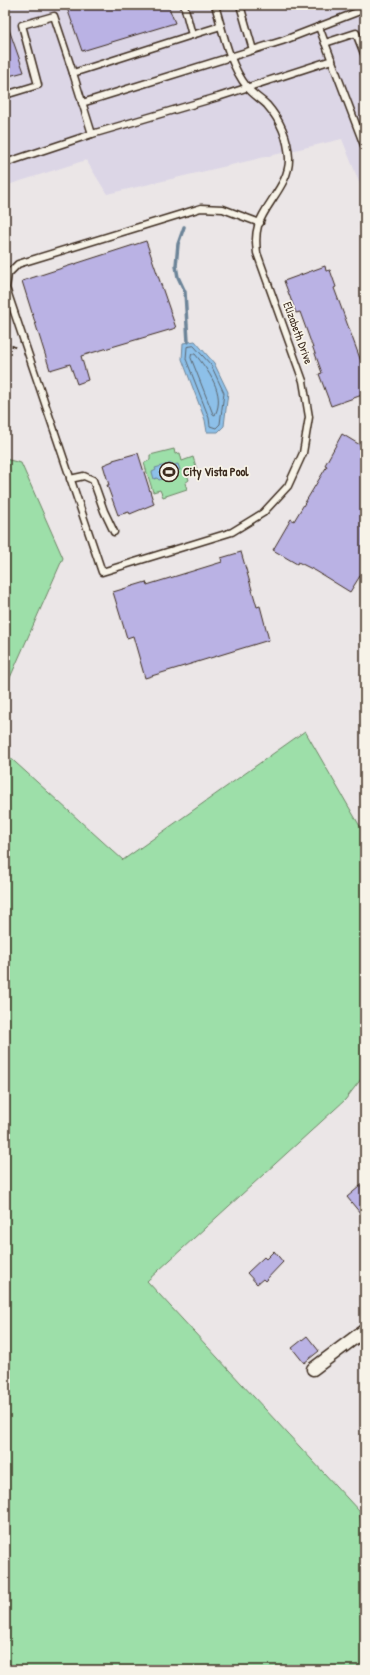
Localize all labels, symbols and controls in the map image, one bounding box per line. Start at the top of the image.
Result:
street label: Elizabeth Drive [279,299,318,367]
sports icon: City Vista Pool [158,461,180,483]
place label: City Vista Pool [183,463,249,481]

